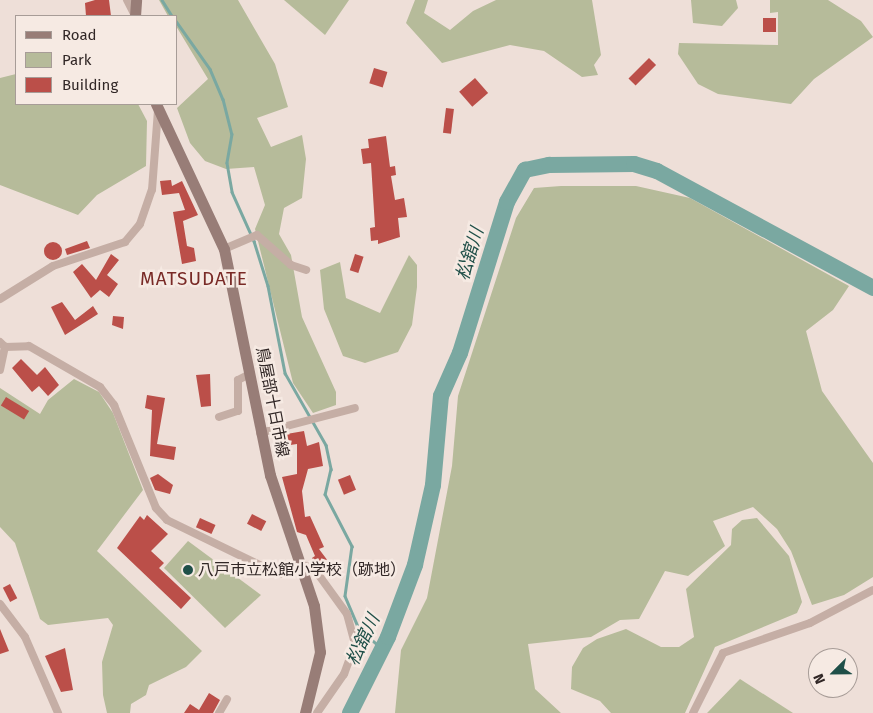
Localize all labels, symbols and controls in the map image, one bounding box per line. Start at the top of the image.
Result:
legend [15,15,178,105]
text: Road [62,26,97,44]
text: Park [62,51,92,69]
text: Building [62,76,118,94]
water label: 松舘川 [452,225,488,283]
district label: MATSUDATE [139,268,249,290]
street label: 鳥屋部十日市線 [252,345,292,459]
place label: 八戸市立松館小学校（跡地） [198,560,406,580]
marker: 八戸市立松館小学校（跡地） [182,564,194,576]
water label: 松舘川 [342,611,384,669]
north arrow [808,648,858,698]
text: N [810,671,829,686]

